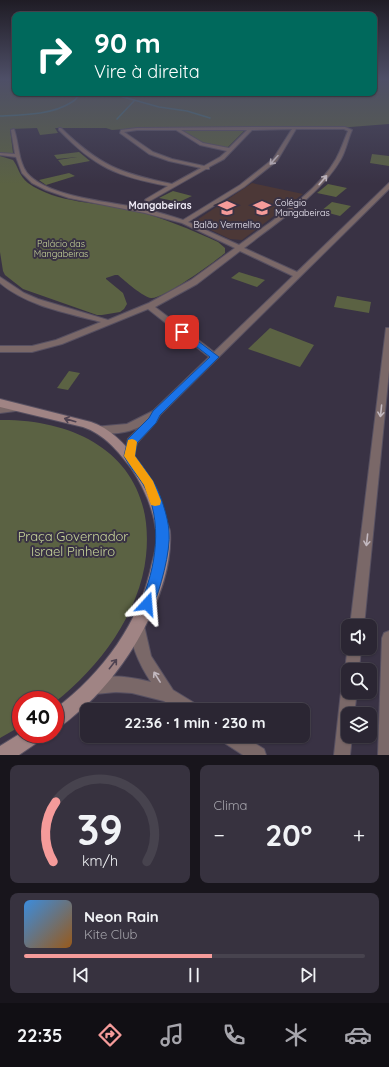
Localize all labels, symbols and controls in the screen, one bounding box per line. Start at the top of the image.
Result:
text: 90 m [94,25,161,60]
icon: right [28,28,80,80]
text: Vire à direita [94,60,200,83]
one-way arrow [269,155,278,165]
one-way arrow [318,175,327,185]
place label: Colégio Mangabeiras [275,197,330,218]
school or university icon: Balão Vermelho [217,198,237,218]
school or university icon: Colégio Mangabeiras [252,198,272,218]
district label: Mangabeiras [129,199,192,212]
place label: Balão Vermelho [194,219,260,230]
park label: Palácio das Mangabeiras [34,238,88,259]
pin [165,315,199,349]
icon: arrive [171,321,193,343]
one-way arrow [377,404,385,417]
one-way arrow [64,416,77,423]
park label: Praça Governador Israel Pinheiro [18,528,128,559]
one-way arrow [363,533,370,546]
position arrow [126,583,168,625]
map controls [341,619,377,743]
button: sound [341,619,377,655]
one-way arrow [109,658,117,669]
button: search [341,663,377,699]
one-way arrow [152,672,161,683]
speed limit sign: 40 [12,691,64,743]
button: layers [341,707,377,743]
text: 22:36 · 1 min · 230 m [124,713,266,732]
text: Clima [214,797,248,813]
text: 39 [77,803,123,855]
text: 20° [265,816,312,854]
text: − [214,821,225,849]
text: + [353,821,365,849]
text: km/h [82,852,118,870]
text: Neon Rain [84,907,159,926]
text: Kite Club [84,926,137,942]
icon: previous [70,964,92,986]
icon: pause [183,964,205,986]
icon: next [297,964,319,986]
icon: directions [96,1021,124,1049]
icon: music [158,1021,186,1049]
icon: phone [220,1021,248,1049]
icon: climate [282,1021,310,1049]
icon: car [344,1021,372,1049]
text: 22:35 [17,1024,62,1047]

